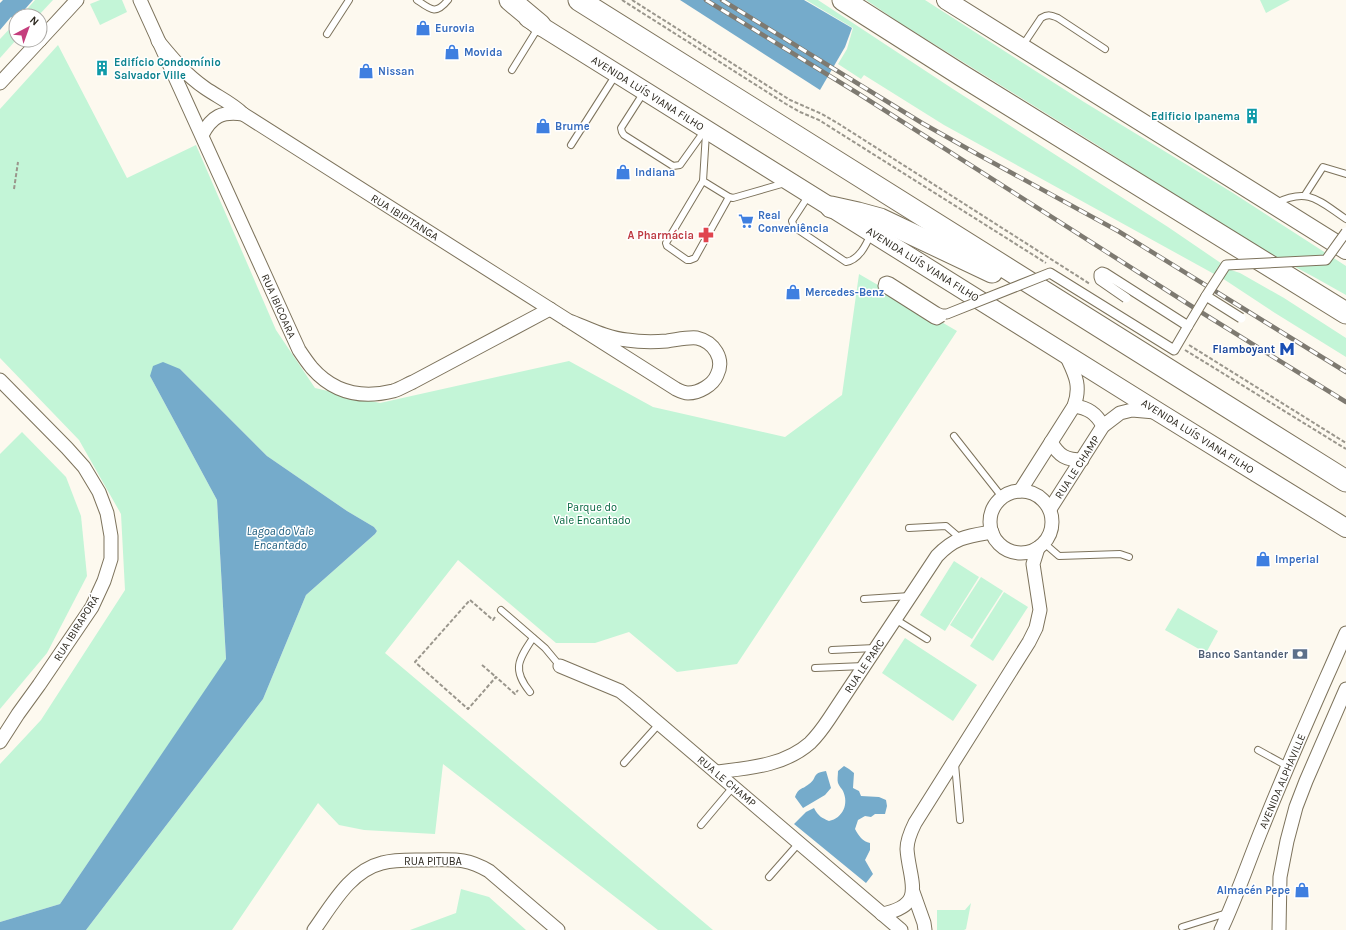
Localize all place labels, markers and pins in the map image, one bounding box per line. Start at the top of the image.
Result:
shop icon: Eurovia [414,19,432,37]
place label: Eurovia [435,22,475,35]
shop icon: Movida [443,43,461,61]
place label: Movida [464,46,502,59]
place label: Edifício Condomínio Salvador Ville [114,56,221,82]
building icon: Edifício Condomínio Salvador Ville [93,59,111,77]
shop icon: Nissan [357,62,375,80]
place label: Nissan [378,65,414,78]
building icon: Edificio Ipanema [1243,107,1261,125]
place label: Edificio Ipanema [1151,110,1240,123]
shop icon: Brume [534,117,552,135]
place label: Brume [555,120,590,133]
shop icon: Indiana [614,163,632,181]
place label: Indiana [635,166,675,179]
place label: Real Conveniência [758,209,829,235]
supermarket icon: Real Conveniência [737,212,755,230]
pharmacy icon: A Pharmácia [697,226,715,244]
place label: A Pharmácia [628,229,694,242]
shop icon: Mercedes-Benz [784,283,802,301]
place label: Mercedes-Benz [805,286,884,299]
metro station icon: Flamboyant [1278,340,1296,358]
place label: Flamboyant [1213,343,1276,356]
shop icon: Imperial [1254,550,1272,568]
place label: Imperial [1275,553,1319,566]
bank icon: Banco Santander [1291,645,1309,663]
place label: Banco Santander [1198,648,1289,661]
shop icon: Almacén Pepe [1293,881,1311,899]
place label: Almacén Pepe [1217,884,1290,897]

